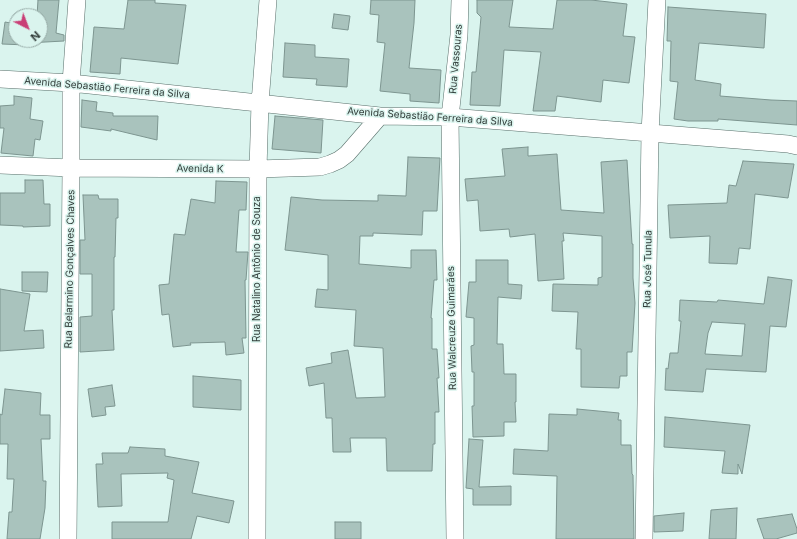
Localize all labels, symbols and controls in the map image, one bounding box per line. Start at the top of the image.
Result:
north arrow [8,8,48,48]
street label: Rua Vassouras [447,24,465,94]
text: N [28,28,43,44]
street label: Avenida Sebastião Ferreira da Silva [24,75,190,101]
street label: Avenida Sebastião Ferreira da Silva [347,105,513,129]
street label: Avenida K [176,163,224,175]
street label: Rua Belarmino Gonçalves Chaves [63,189,77,349]
street label: Rua Natalino Antônio de Souza [251,196,263,342]
street label: Rua José Tunula [641,230,655,308]
street label: Rua Walcreuze Guimarães [445,266,459,390]

